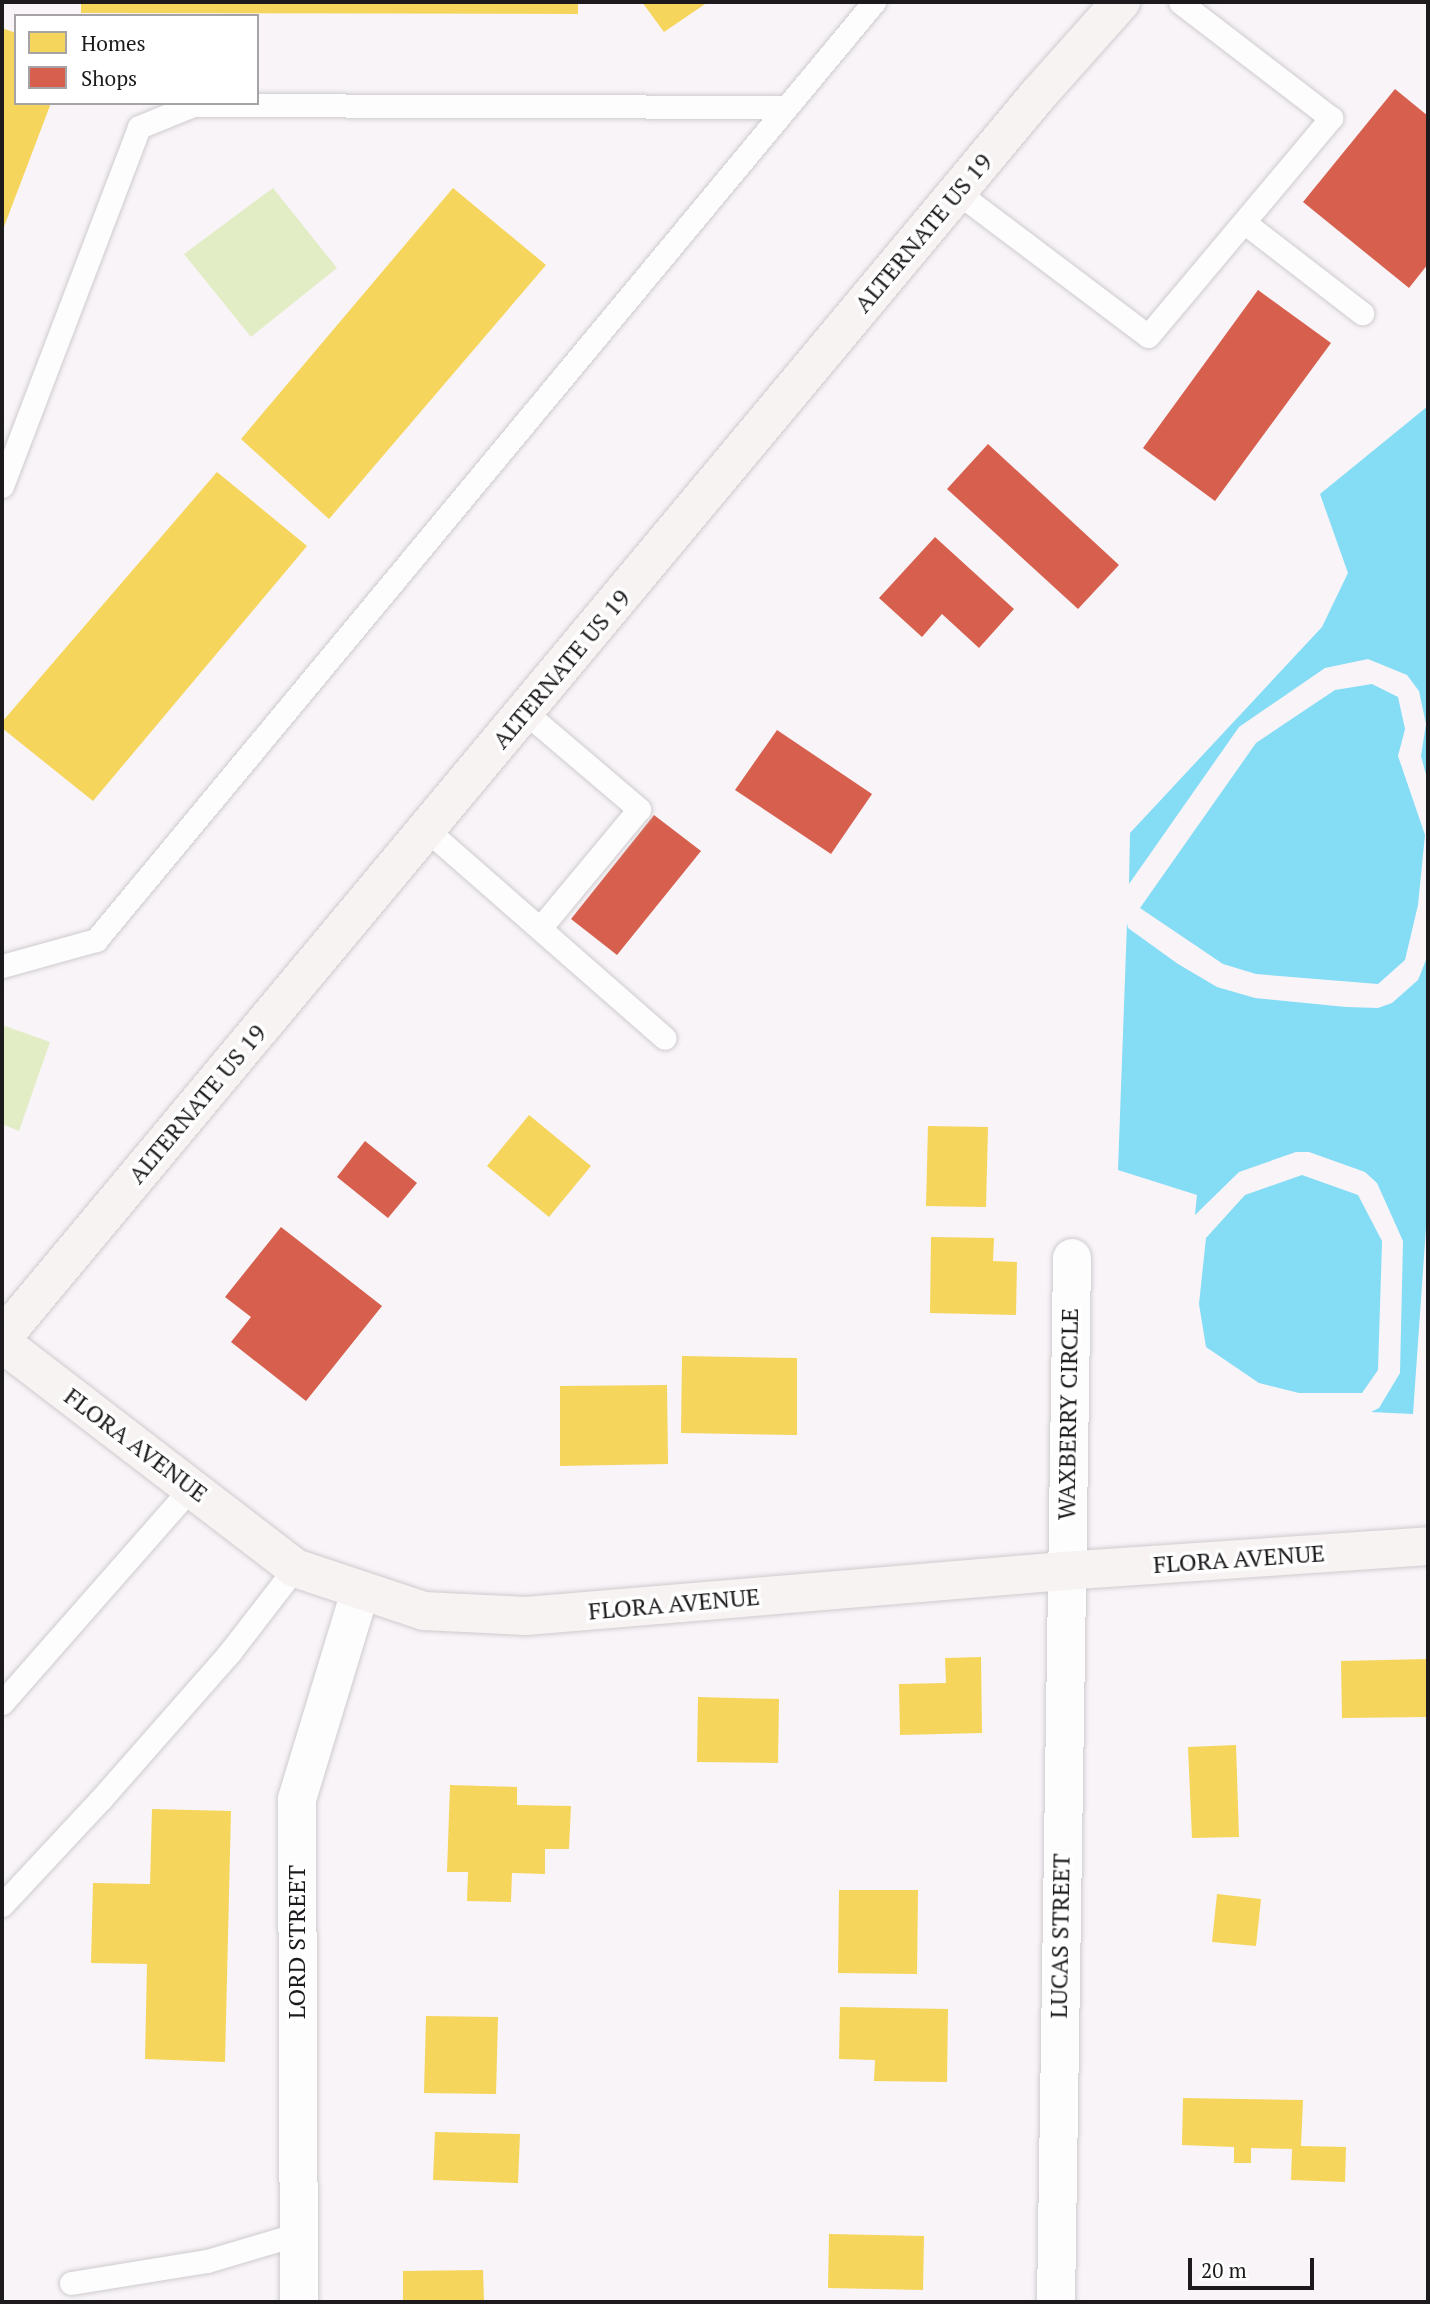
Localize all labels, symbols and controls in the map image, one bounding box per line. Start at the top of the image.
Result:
legend [14,14,259,105]
text: Homes [81,29,146,57]
text: Shops [81,64,137,92]
street label: ALTERNATE US 19 [848,148,998,318]
street label: ALTERNATE US 19 [486,584,636,754]
street label: ALTERNATE US 19 [122,1019,272,1189]
street label: WAXBERRY CIRCLE [1052,1308,1084,1520]
street label: FLORA AVENUE [58,1381,214,1509]
street label: FLORA AVENUE [1152,1539,1326,1579]
street label: FLORA AVENUE [587,1582,761,1626]
street label: LUCAS STREET [1044,1853,1076,2019]
street label: LORD STREET [283,1865,311,2019]
scale bar [1192,2244,1318,2288]
text: 20 m [1201,2256,1247,2284]

